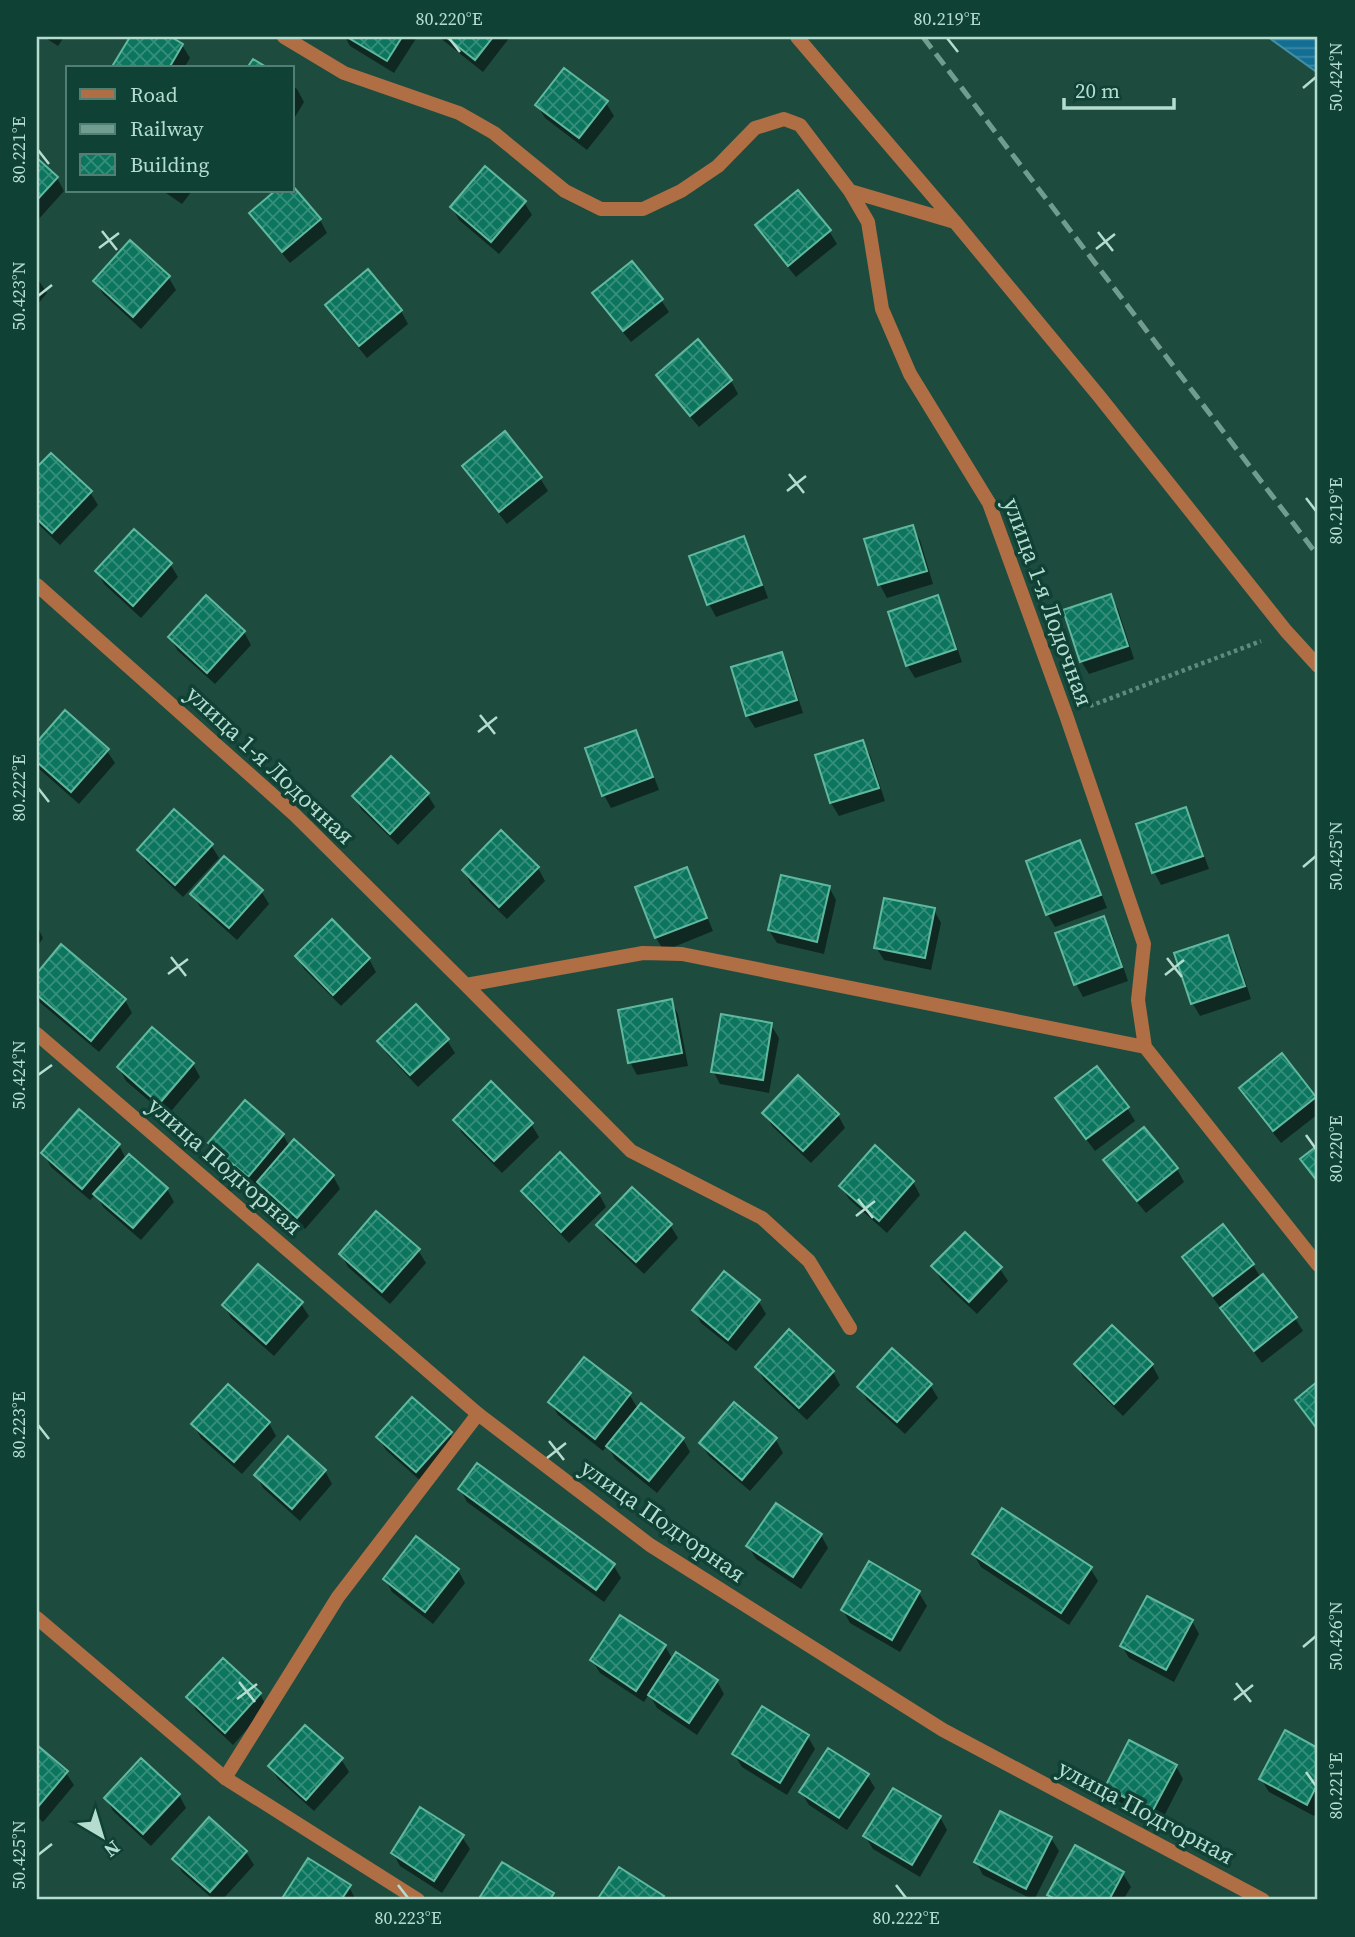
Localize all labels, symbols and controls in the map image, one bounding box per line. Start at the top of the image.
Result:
text: 80.220°E [415,6,483,31]
text: 80.219°E [913,6,981,31]
text: 50.424°N [1323,42,1348,112]
legend [66,66,294,192]
scale bar [1064,66,1175,110]
text: 20 m [1075,76,1120,105]
text: Road [130,80,178,109]
text: Railway [130,114,204,143]
text: 80.221°E [6,116,31,184]
text: Building [130,150,209,179]
text: 50.423°N [6,261,31,331]
text: 80.219°E [1323,477,1348,545]
street label: улица 1-я Лодочная [995,493,1102,711]
street label: улица 1-я Лодочная [179,678,362,852]
text: 80.222°E [6,754,31,822]
text: 50.425°N [1323,821,1348,891]
text: 50.424°N [6,1040,31,1110]
street label: улица Подгорная [141,1089,310,1242]
text: 80.220°E [1323,1115,1348,1183]
text: 80.223°E [6,1391,31,1459]
street label: улица Подгорная [574,1451,753,1590]
text: 50.426°N [1323,1601,1348,1671]
street label: улица Подгорная [1052,1751,1240,1872]
text: 80.221°E [1323,1752,1348,1820]
north arrow [66,1800,136,1870]
text: 50.425°N [6,1820,31,1890]
text: N [99,1835,126,1864]
text: 80.223°E [374,1905,442,1930]
text: 80.222°E [872,1905,940,1930]

